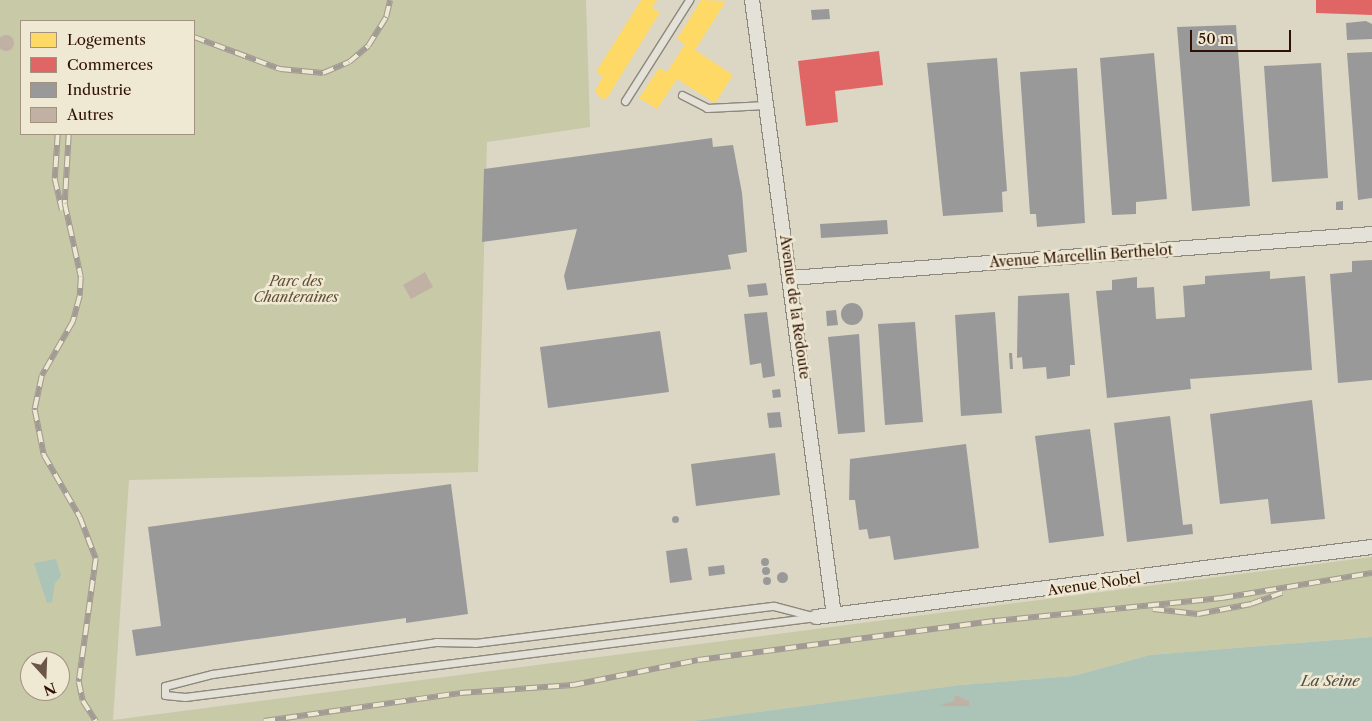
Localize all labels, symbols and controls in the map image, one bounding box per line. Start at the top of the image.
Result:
legend [20,20,195,135]
scale bar [1192,20,1293,52]
text: 50 m [1198,29,1234,48]
text: Logements [67,30,146,49]
text: Commerces [67,55,153,74]
text: Industrie [67,80,131,99]
text: Autres [67,105,114,124]
street label: Avenue de la Redoute [777,234,813,380]
street label: Avenue Marcellin Berthelot [989,241,1173,271]
park label: Parc des Chanteraines [253,273,339,306]
street label: Avenue Nobel [1046,569,1142,599]
north arrow [20,651,70,701]
water label: La Seine [1301,672,1359,690]
text: N [41,679,59,700]

